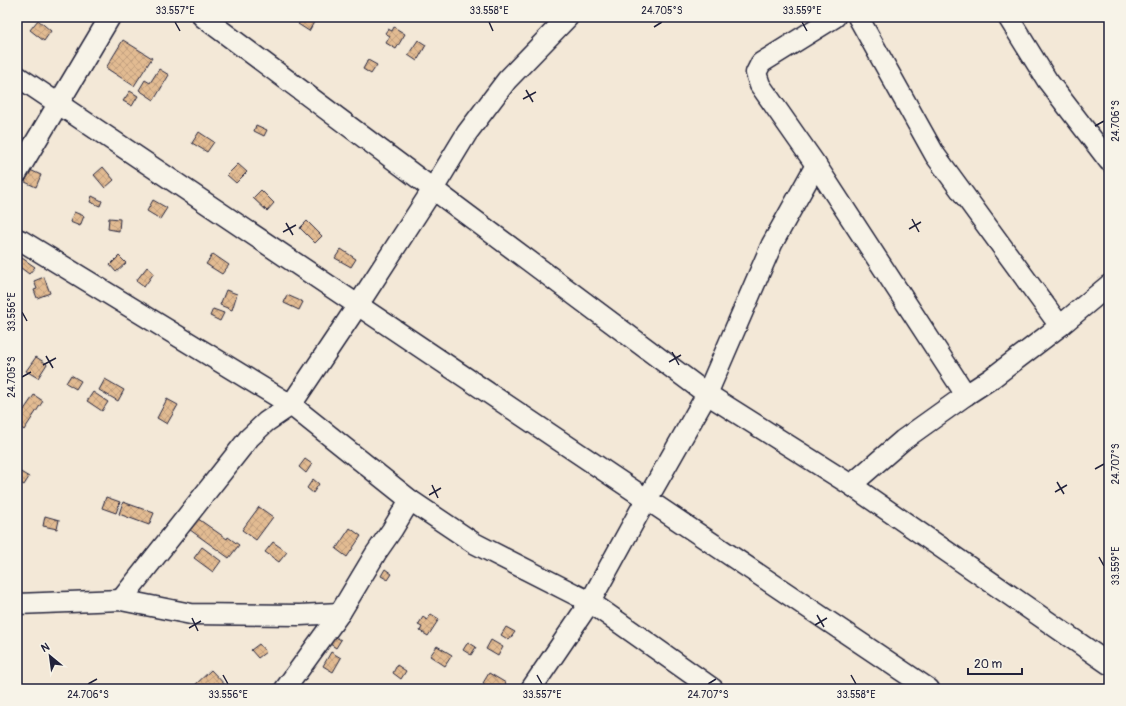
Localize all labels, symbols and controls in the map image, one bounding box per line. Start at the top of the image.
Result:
text: 33.557°E [155,5,195,17]
text: 33.558°E [470,5,508,17]
text: 24.705°S [641,5,683,17]
text: 33.559°E [783,5,821,17]
text: 24.706°S [1110,100,1122,142]
text: 33.556°E [6,292,18,332]
text: 24.705°S [6,356,18,398]
text: 24.707°S [1110,443,1122,485]
text: 33.559°E [1110,547,1122,585]
north arrow [30,636,70,676]
text: N [39,640,52,655]
scale bar [968,650,1022,676]
text: 20 m [974,657,1003,672]
text: 24.706°S [67,689,109,701]
text: 33.556°E [208,689,248,701]
text: 33.557°E [522,689,562,701]
text: 24.707°S [687,689,729,701]
text: 33.558°E [837,689,875,701]

